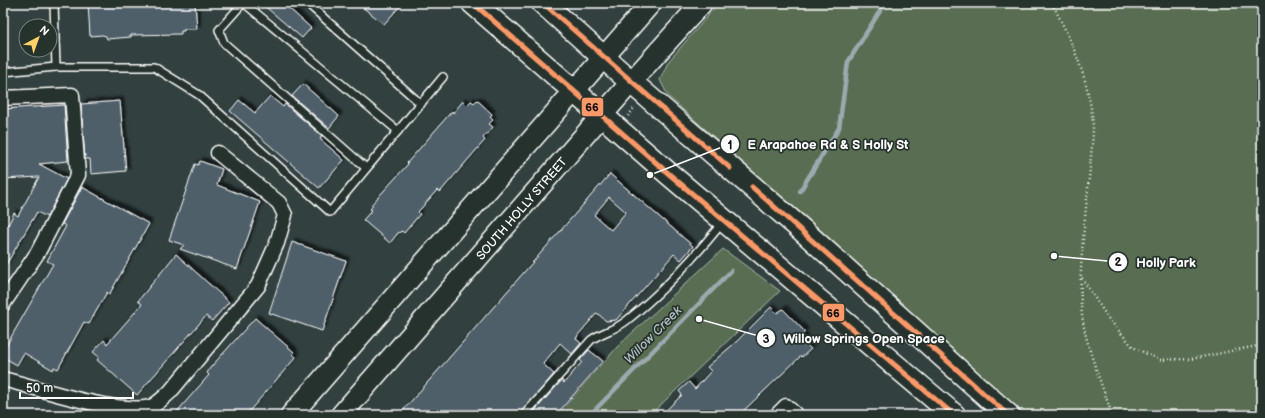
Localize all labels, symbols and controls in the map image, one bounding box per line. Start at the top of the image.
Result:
north arrow [18,18,58,58]
text: N [37,23,52,38]
line badge: 66 [581,97,604,117]
text: 66 [585,101,599,114]
callout: E Arapahoe Rd & S Holly St [720,132,917,157]
text: E Arapahoe Rd & S Holly St [748,137,909,153]
text: 1 [727,138,733,153]
street label: SOUTH HOLLY STREET [473,154,571,263]
callout: Holly Park [1108,250,1204,275]
text: 2 [1114,255,1122,270]
text: Holly Park [1136,255,1196,271]
water label: Willow Creek [621,302,686,367]
line badge: 66 [822,303,845,322]
text: 66 [826,307,840,320]
callout: Willow Springs Open Space [756,326,953,351]
text: Willow Springs Open Space [783,331,945,347]
text: 3 [762,332,770,347]
scale bar [20,374,133,400]
text: 50 m [26,381,53,396]

